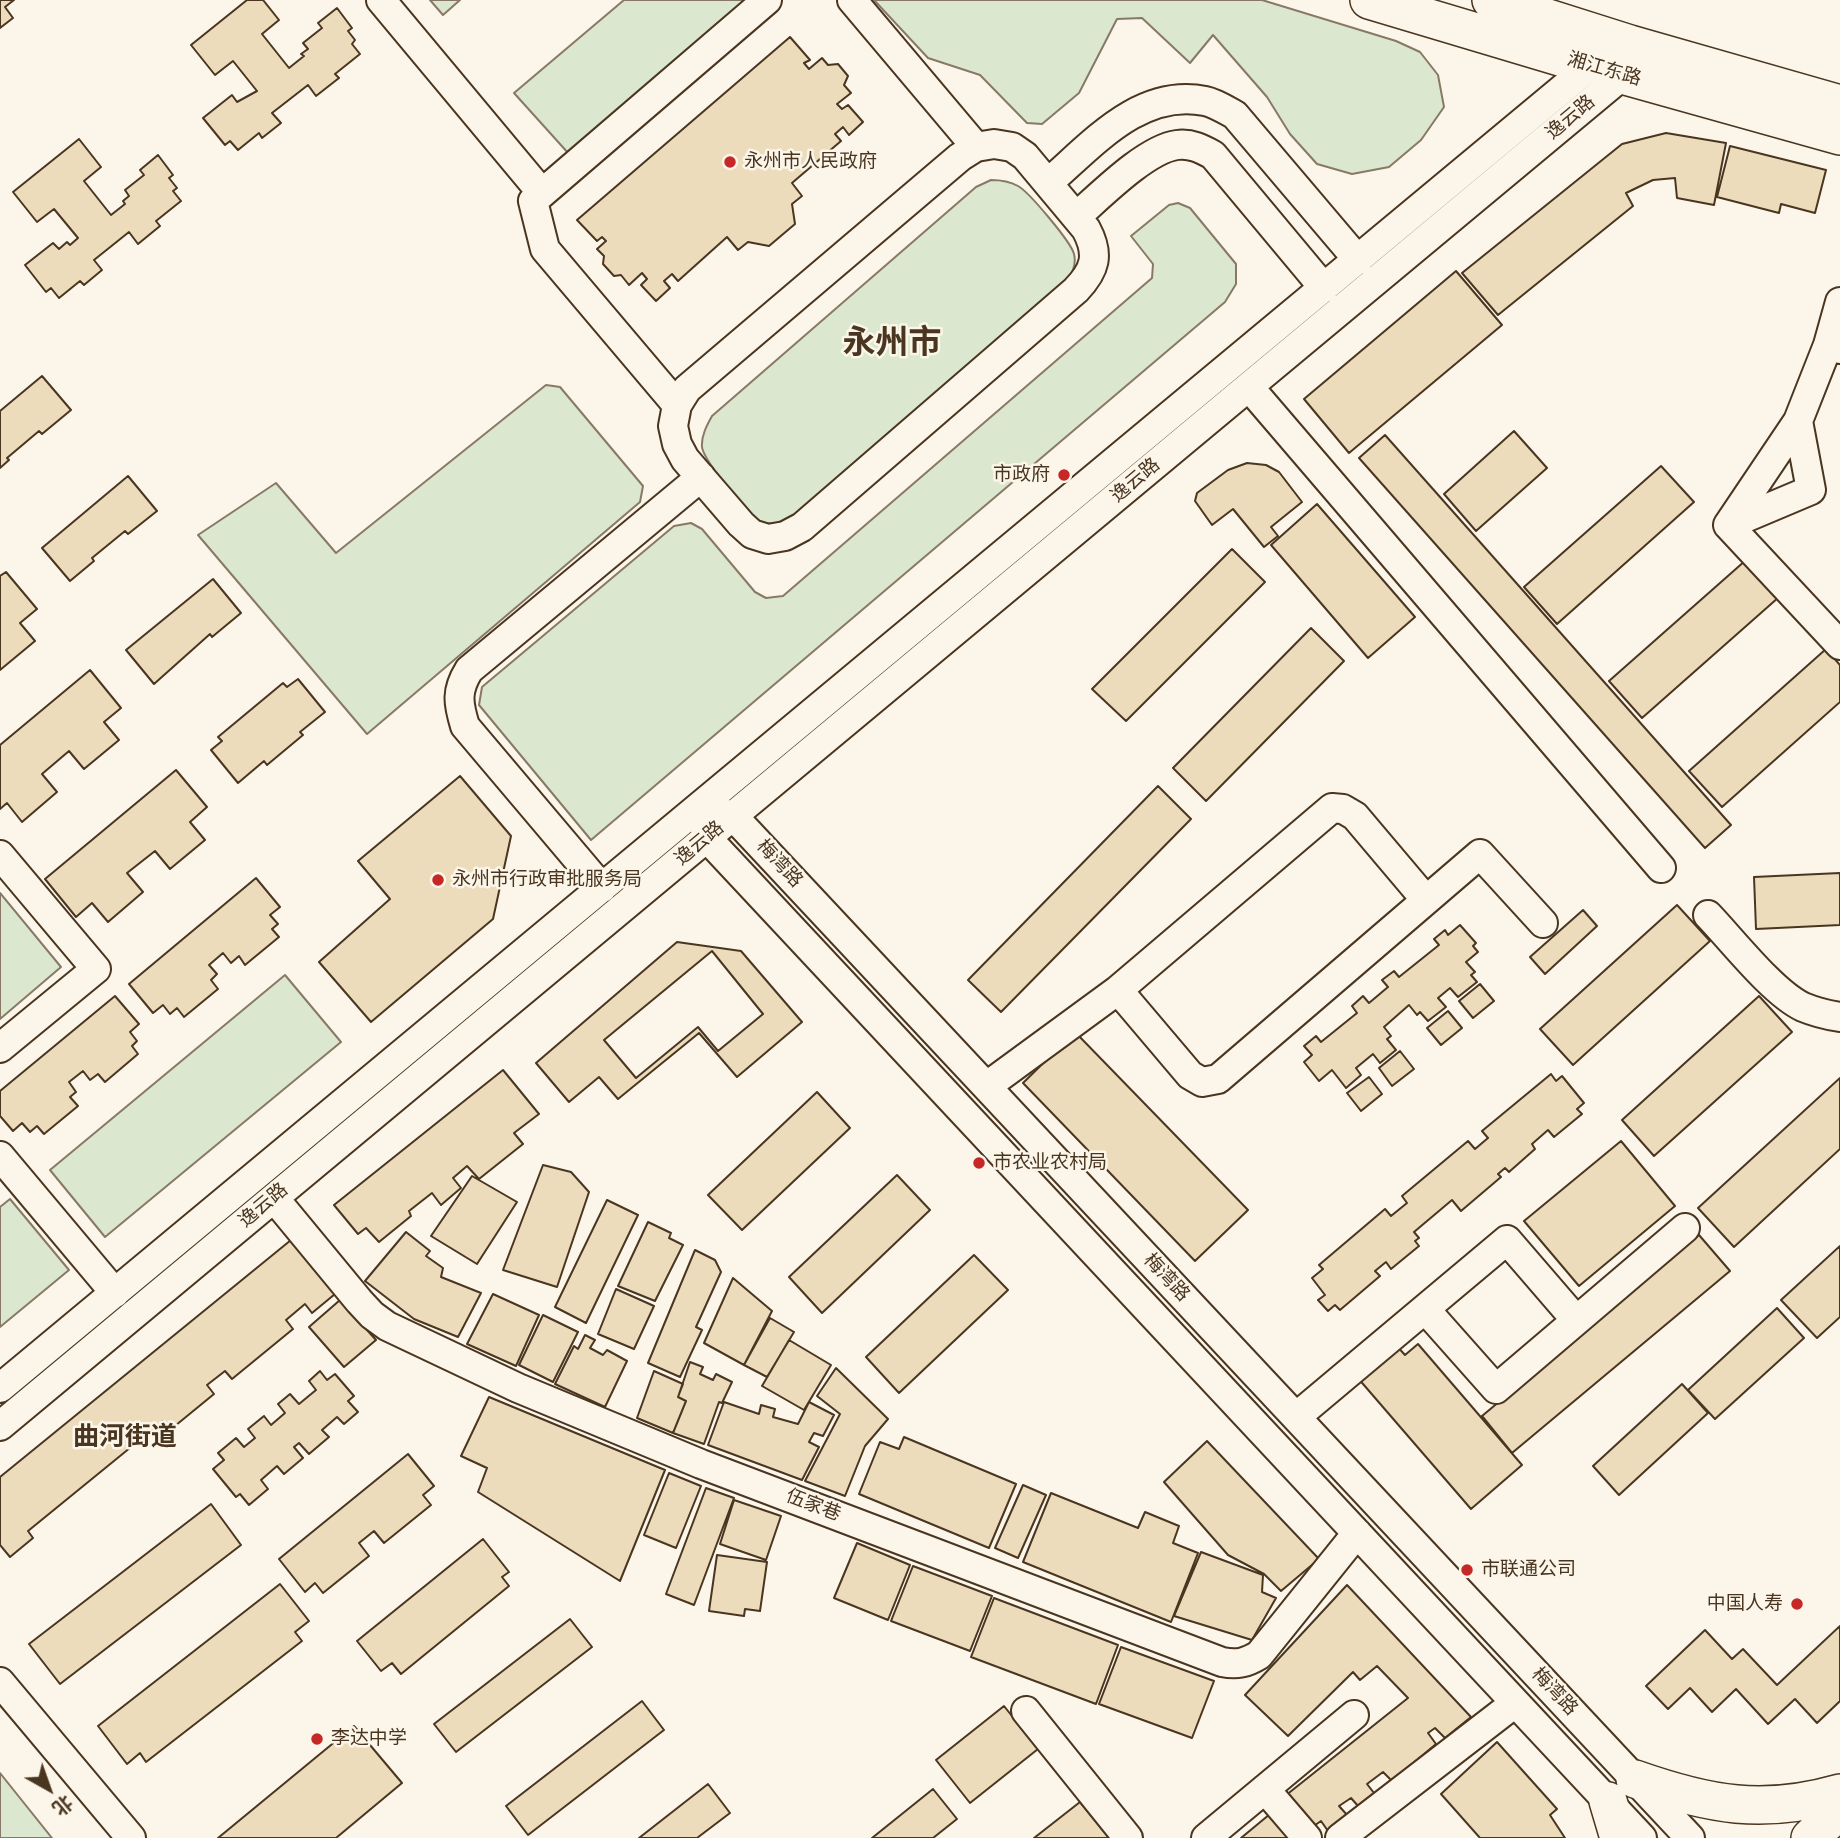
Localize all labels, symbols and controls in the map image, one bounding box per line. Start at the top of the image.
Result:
street label: 湘江东路 [1564,49,1644,91]
street label: 逸云路 [1542,91,1600,145]
place label: 永州市人民政府 [744,151,877,173]
marker: 永州市人民政府 [722,154,738,170]
district label: 永州市 [843,325,941,365]
street label: 逸云路 [1107,454,1165,508]
place label: 市政府 [993,464,1050,486]
marker: 市政府 [1056,467,1072,483]
street label: 逸云路 [671,817,729,871]
street label: 梅湾路 [751,835,807,893]
place label: 永州市行政审批服务局 [452,869,642,891]
marker: 永州市行政审批服务局 [430,872,446,888]
place label: 市农业农村局 [993,1152,1107,1174]
marker: 市农业农村局 [971,1155,987,1171]
street label: 逸云路 [235,1179,293,1233]
street label: 梅湾路 [1138,1249,1194,1307]
district label: 曲河街道 [73,1422,177,1454]
street label: 伍家巷 [782,1485,844,1527]
place label: 市联通公司 [1481,1559,1576,1581]
marker: 市联通公司 [1459,1562,1475,1578]
place label: 中国人寿 [1707,1593,1783,1615]
marker: 中国人寿 [1789,1596,1805,1612]
street label: 梅湾路 [1526,1663,1582,1721]
place label: 李达中学 [331,1728,407,1750]
marker: 李达中学 [309,1731,325,1747]
north arrow [14,1754,84,1824]
text: 北 [48,1791,78,1820]

